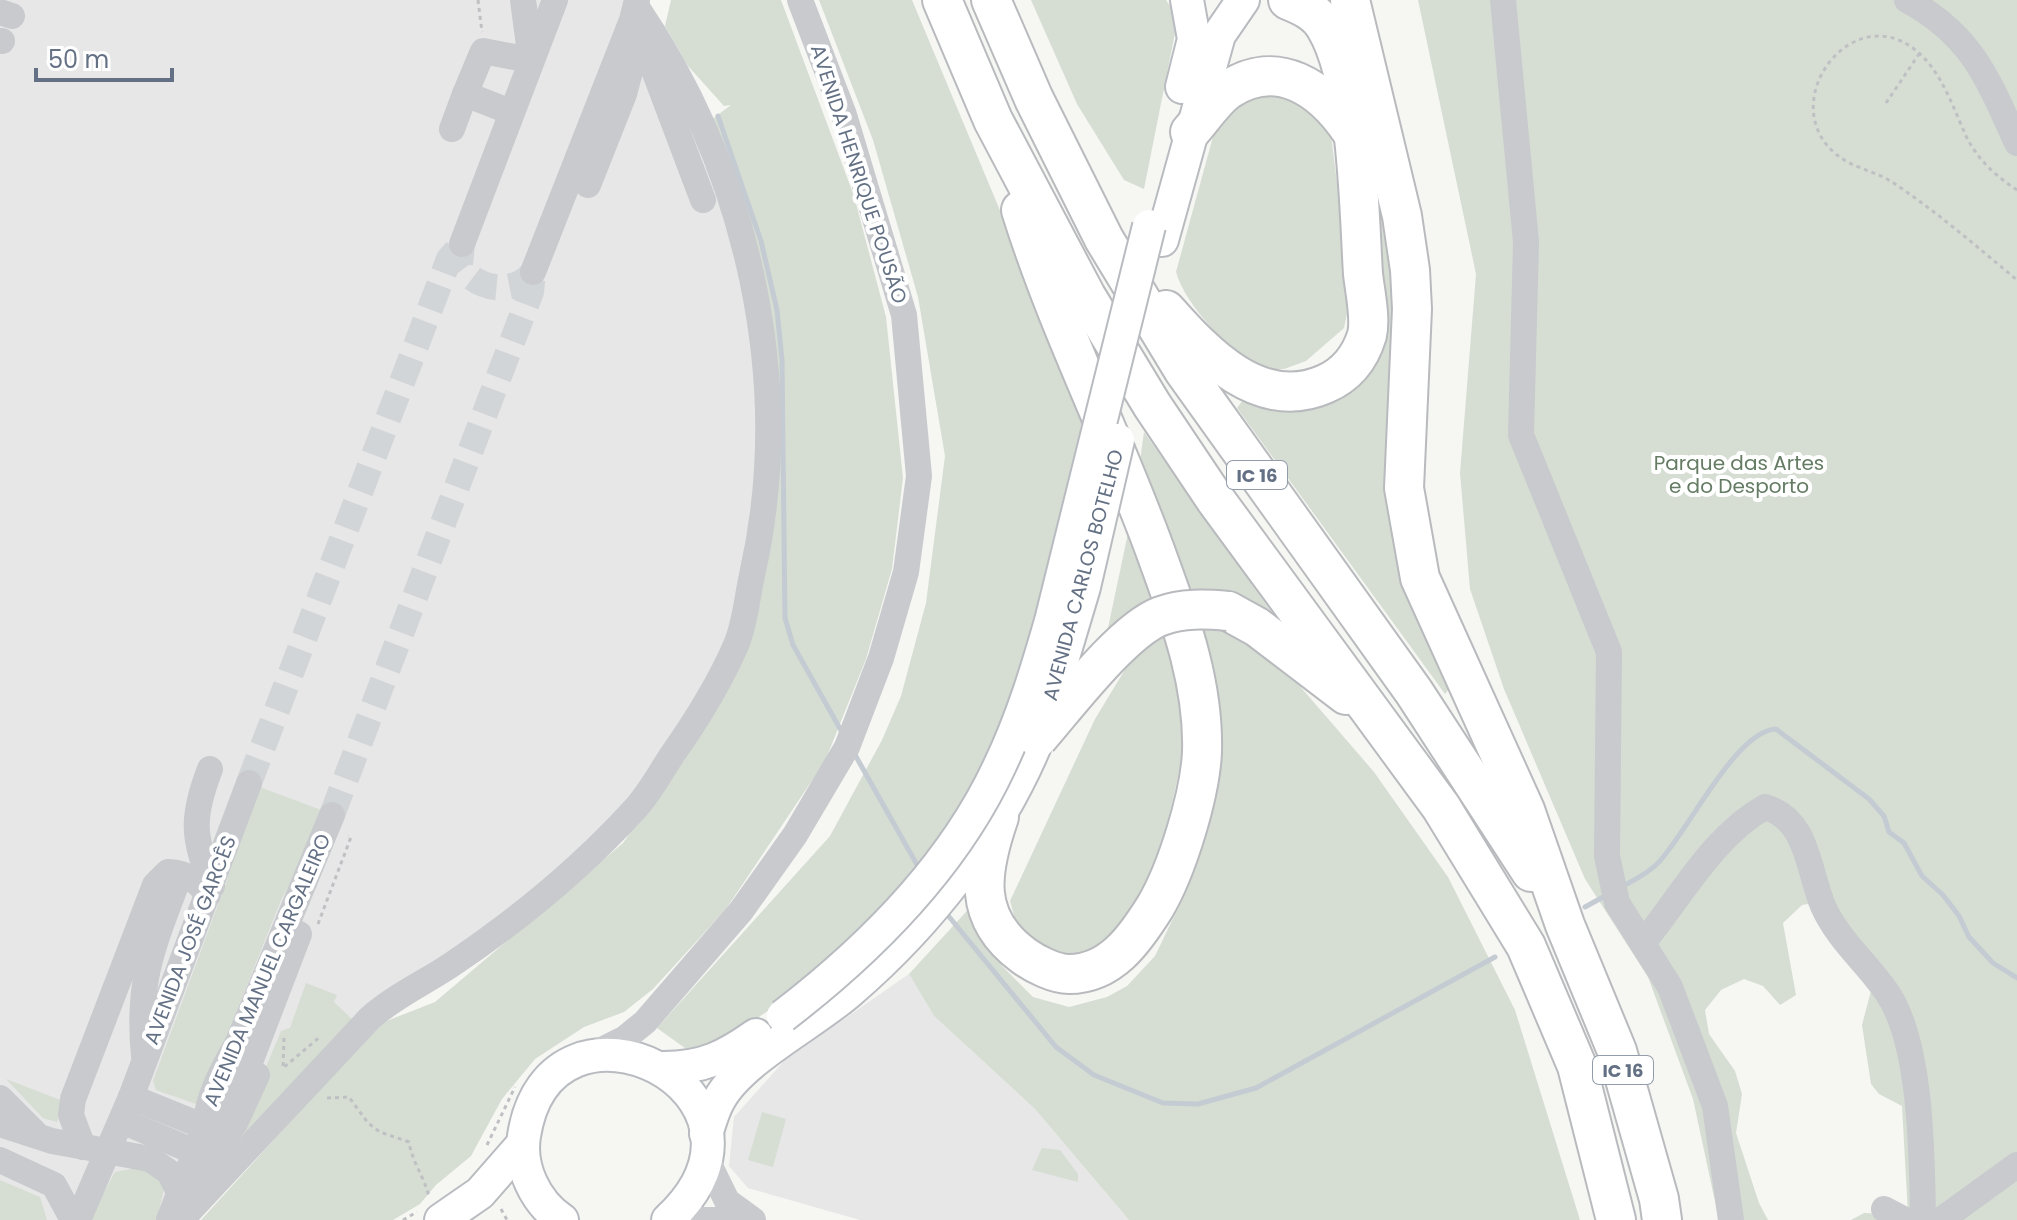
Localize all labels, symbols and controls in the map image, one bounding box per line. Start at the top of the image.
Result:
scale bar [36,32,172,82]
street label: AVENIDA HENRIQUE POUSÃO [804,41,914,307]
text: 50 m [48,43,109,76]
street label: AVENIDA CARLOS BOTELHO [1036,446,1130,704]
park label: Parque das Artes e do Desporto [1654,449,1824,500]
road number: IC 16 [1227,461,1287,489]
street label: AVENIDA MANUEL CARGALEIRO [197,829,337,1111]
street label: AVENIDA JOSÉ GARCÊS [137,832,243,1048]
road number: IC 16 [1593,1056,1653,1084]

